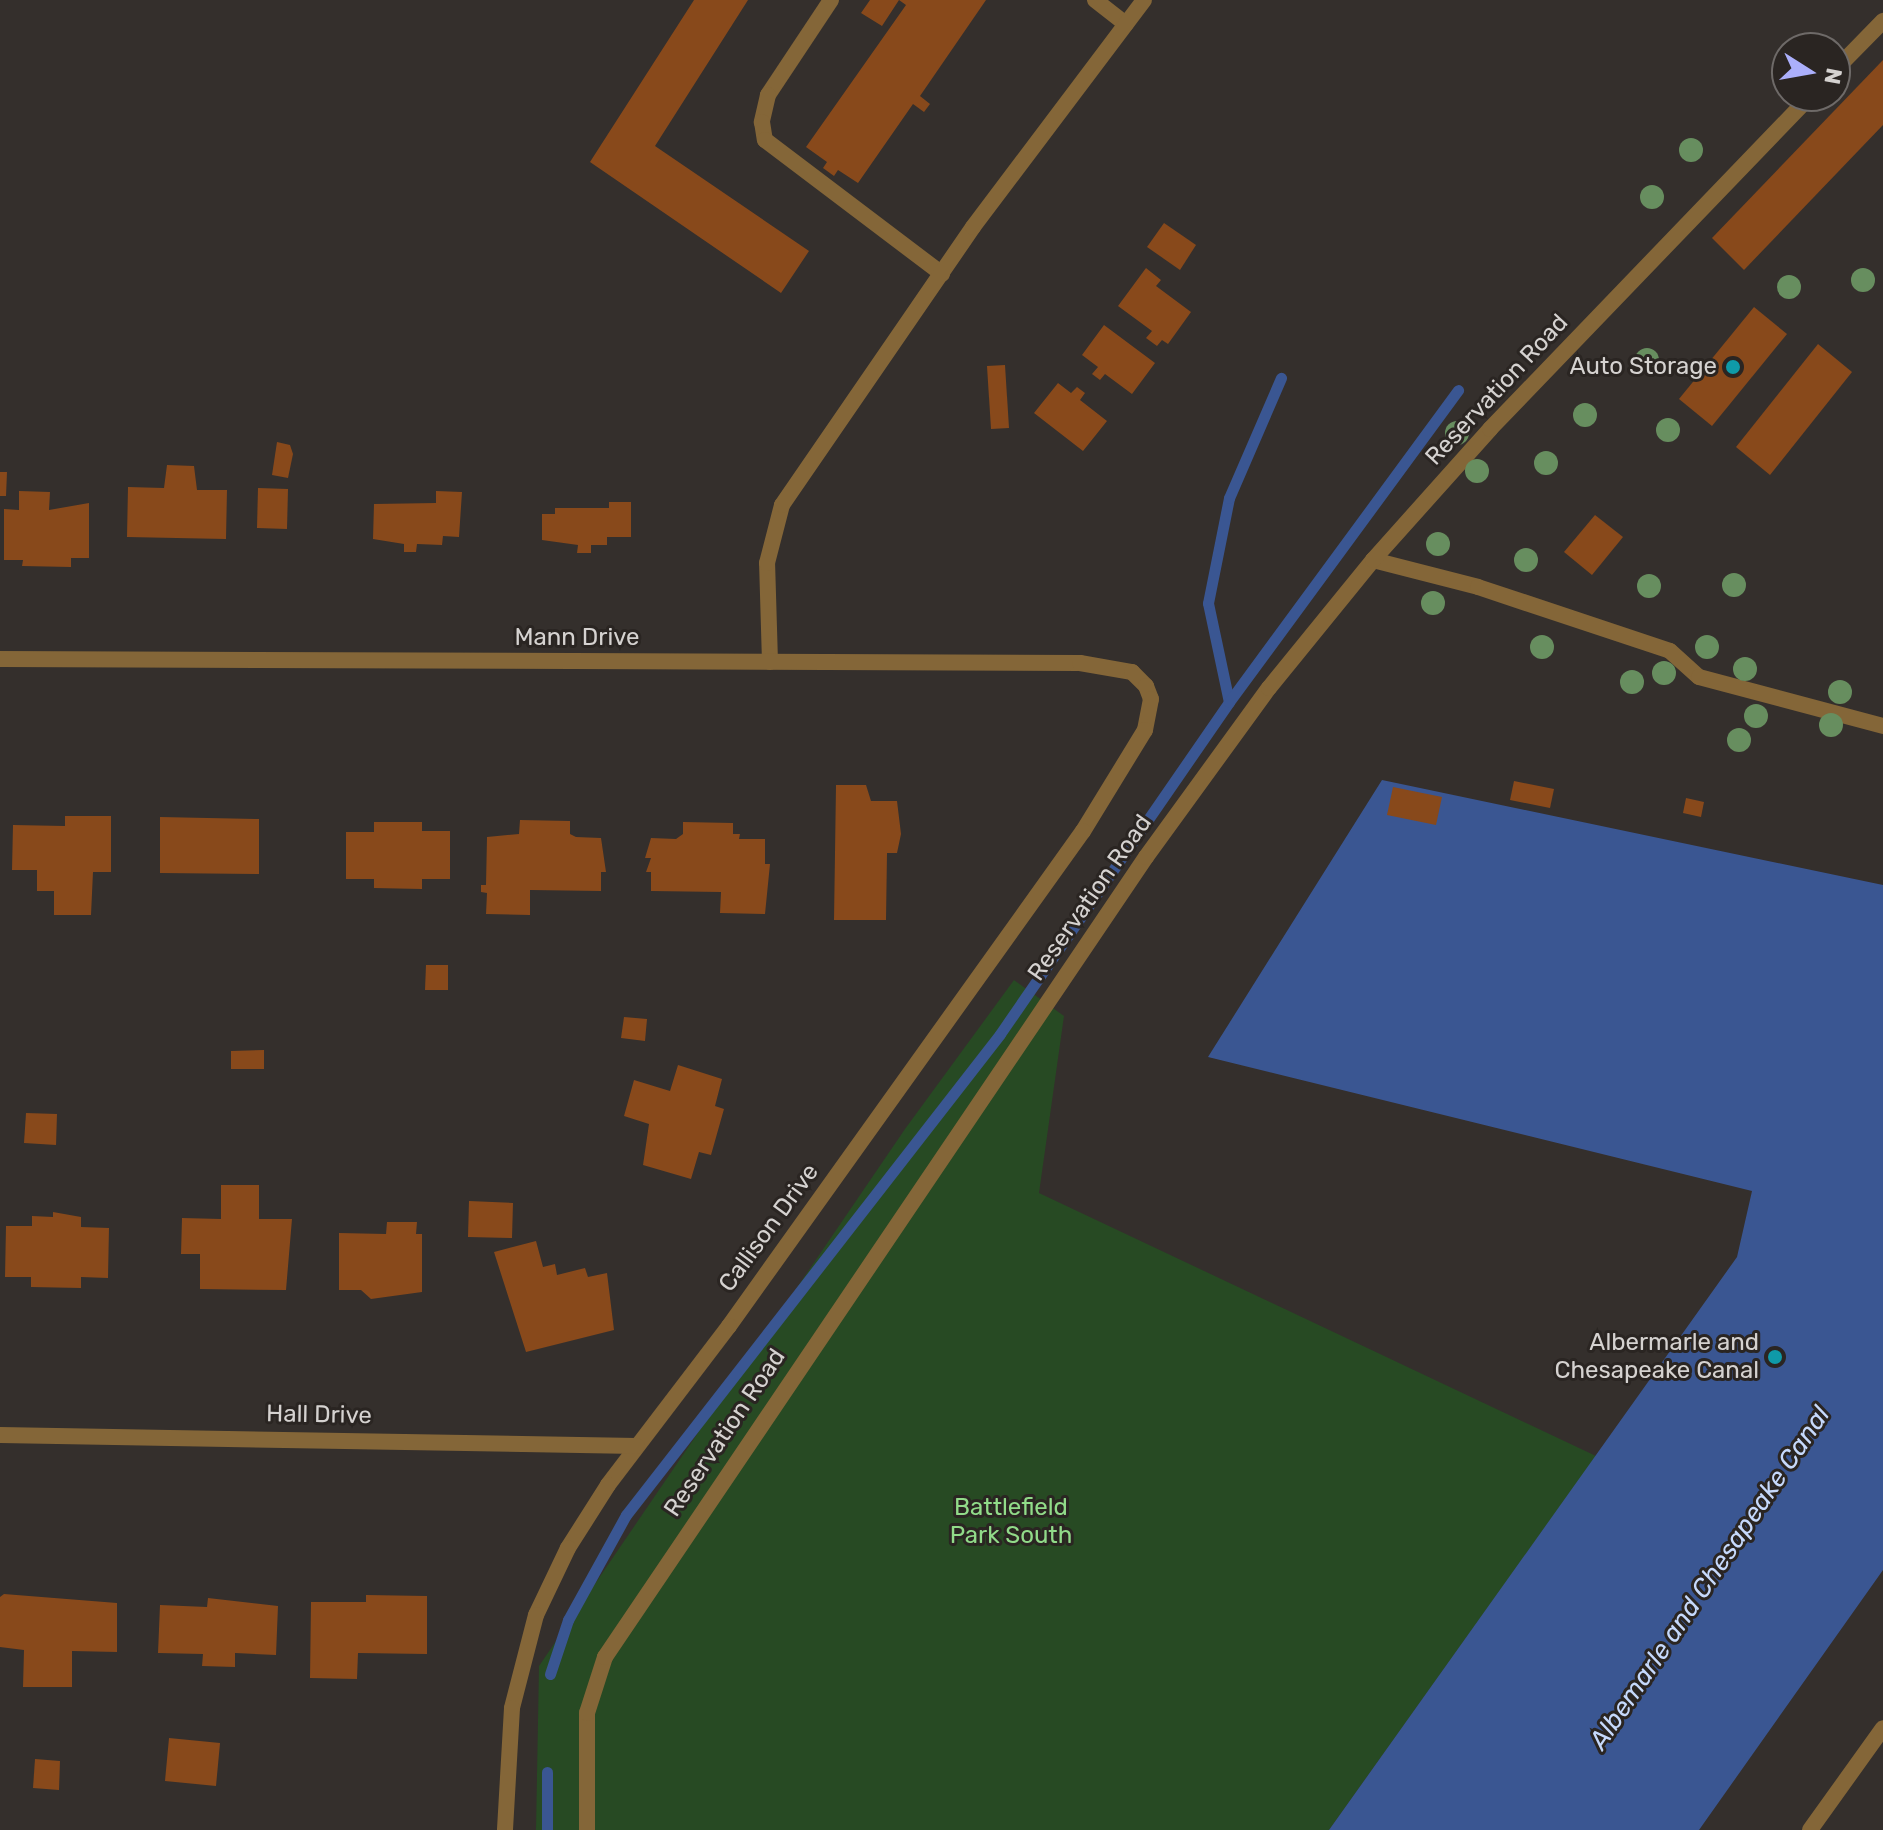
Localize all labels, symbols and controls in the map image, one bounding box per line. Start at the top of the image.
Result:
north arrow [1771,32,1851,112]
text: N [1818,66,1848,87]
street label: Reservation Road [1420,308,1574,472]
place label: Auto Storage [1570,353,1717,381]
marker: Auto Storage [1724,358,1742,376]
street label: Mann Drive [514,624,640,652]
street label: Reservation Road [1022,809,1158,987]
street label: Callison Drive [713,1158,825,1298]
place label: Albermarle and Chesapeake Canal [1555,1329,1759,1385]
street label: Reservation Road [658,1344,792,1522]
marker: Albermarle and Chesapeake Canal [1766,1348,1784,1366]
street label: Hall Drive [266,1400,372,1430]
water label: Albemarle and Chesapeake Canal [1583,1400,1837,1756]
park label: Battlefield Park South [950,1494,1072,1550]

